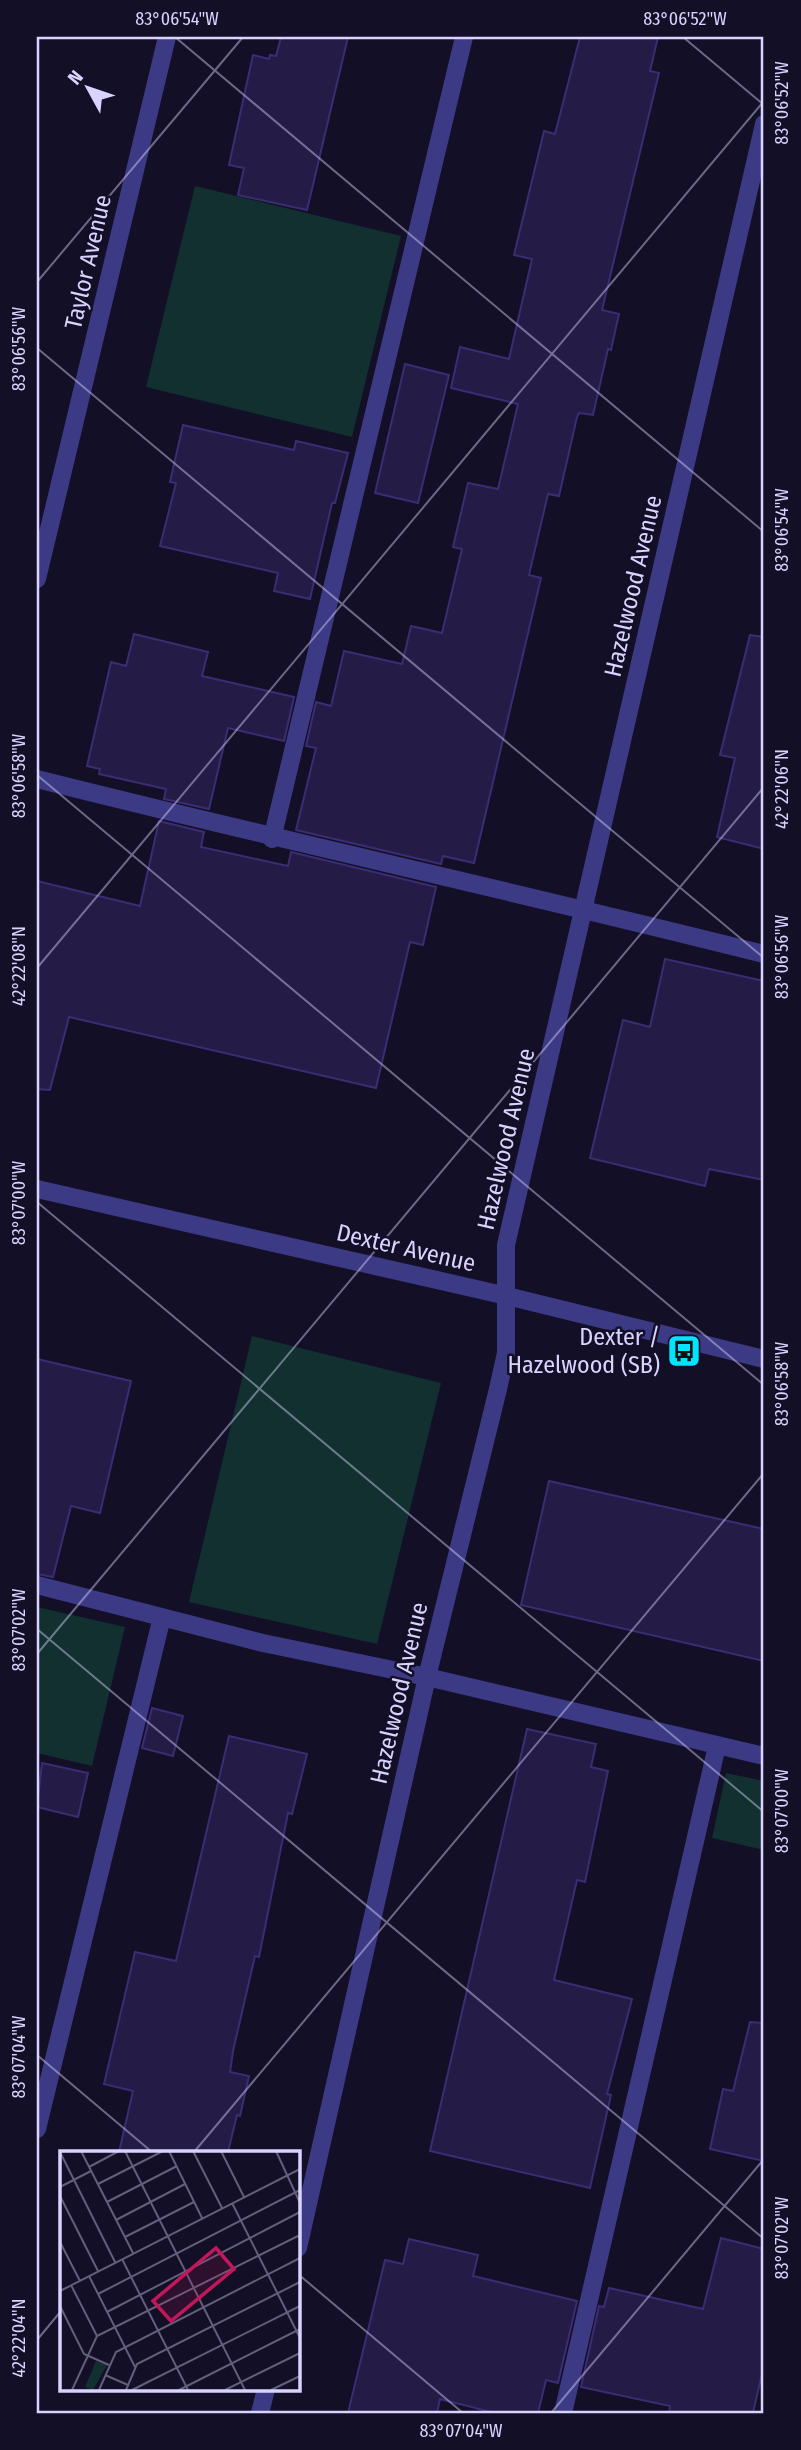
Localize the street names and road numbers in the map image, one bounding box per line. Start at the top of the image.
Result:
street label: Taylor Avenue [59,192,117,332]
street label: Hazelwood Avenue [599,493,667,679]
street label: Hazelwood Avenue [472,1046,540,1232]
street label: Dexter Avenue [334,1218,478,1278]
street label: Hazelwood Avenue [365,1600,433,1786]

